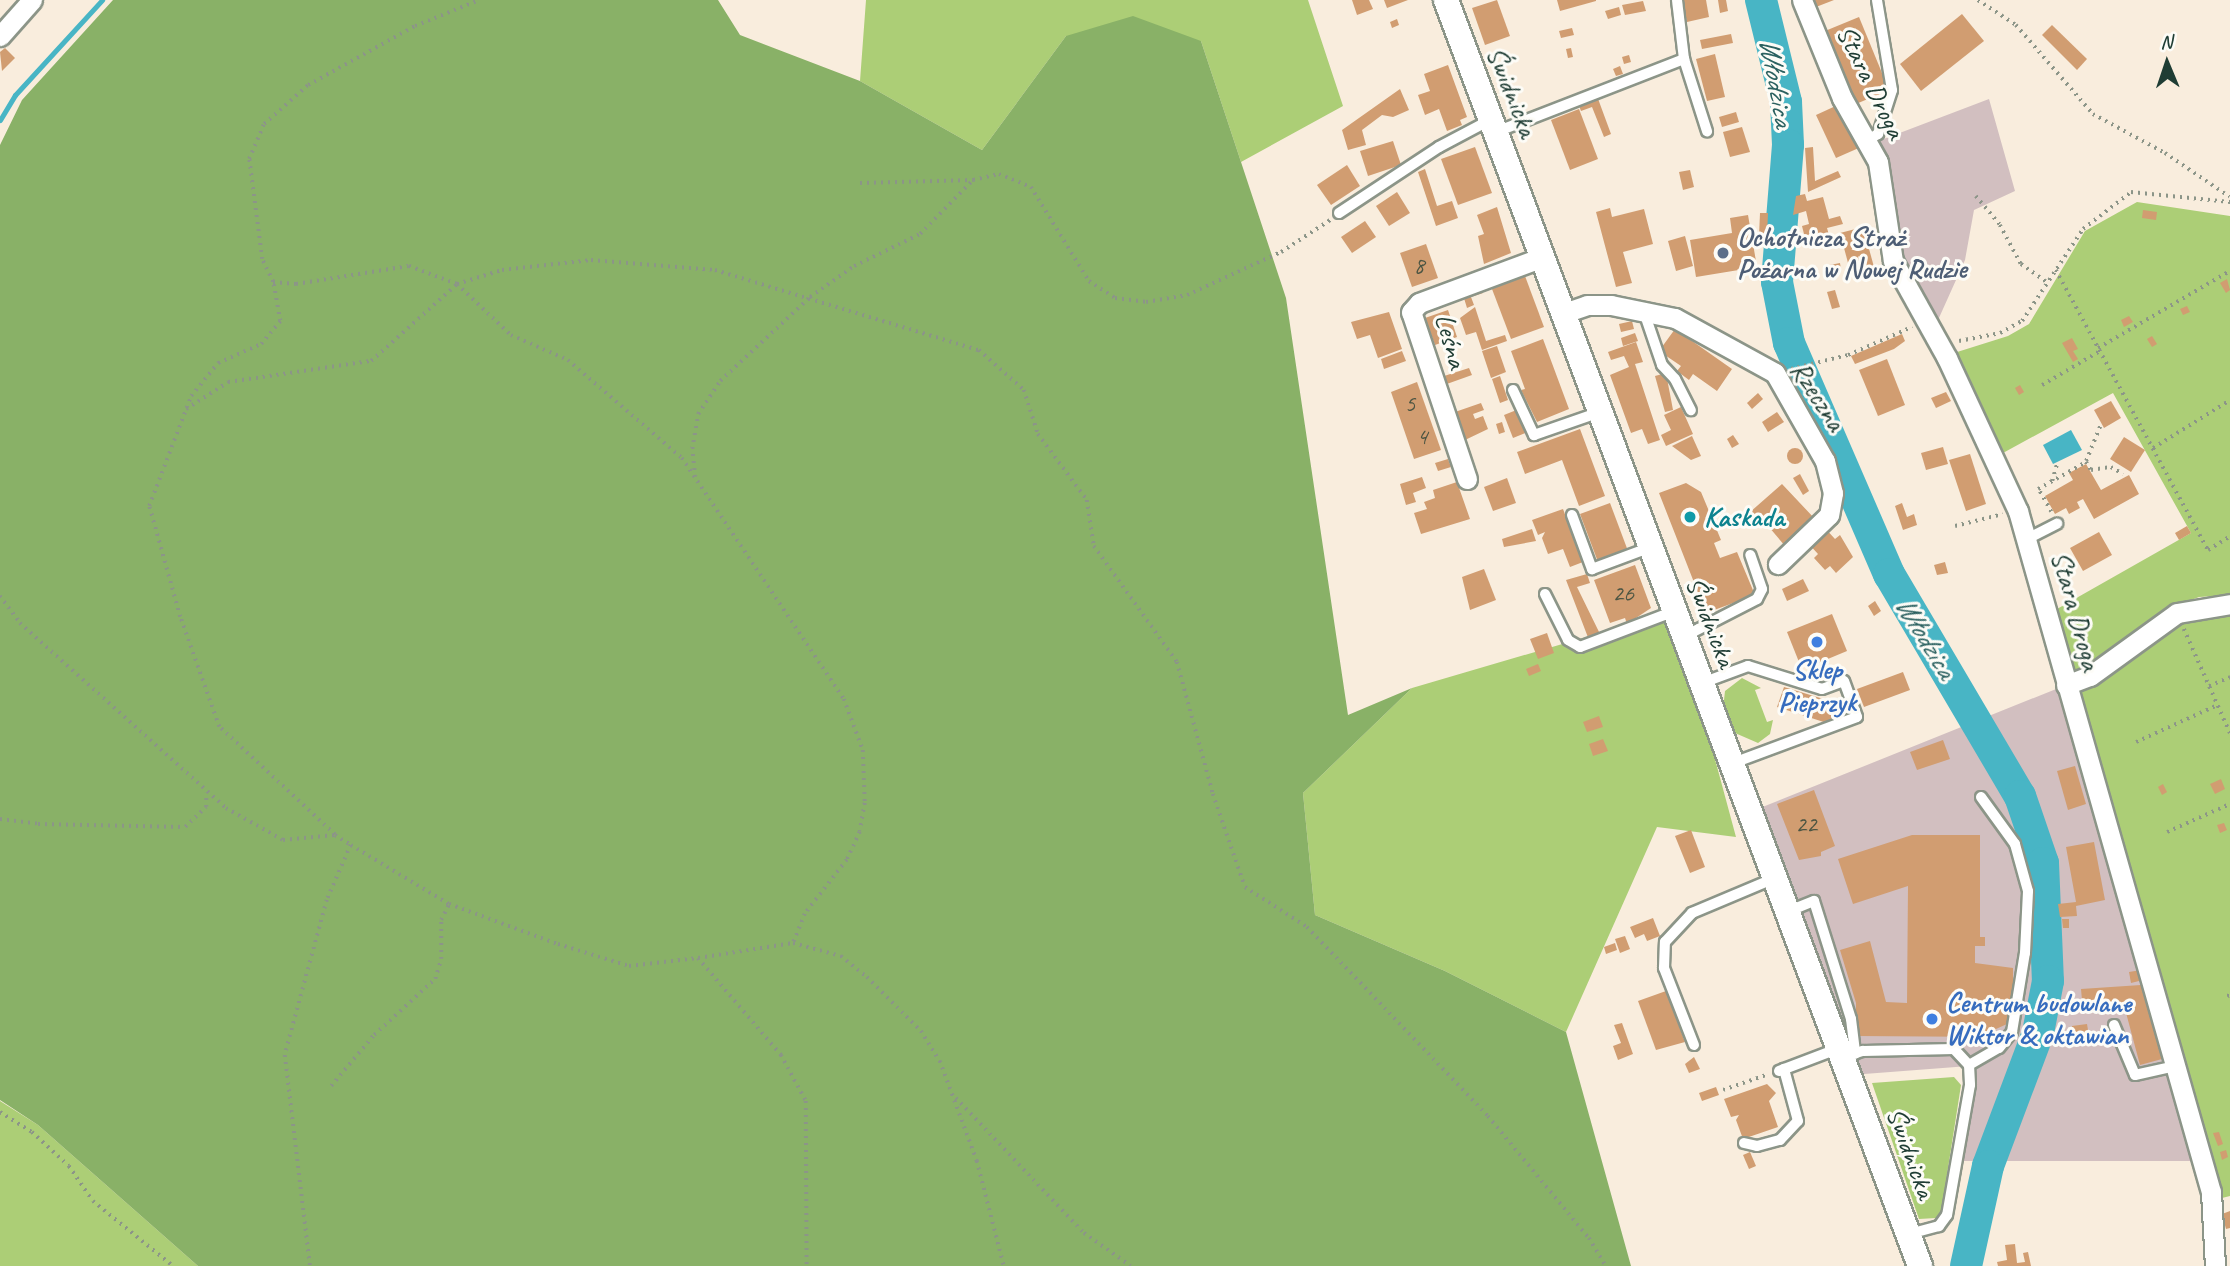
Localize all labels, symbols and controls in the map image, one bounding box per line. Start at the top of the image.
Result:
street label: Stara Droga [1829,20,1913,144]
north arrow [2132,28,2202,98]
text: N [2160,30,2173,54]
water label: Włodzica [1752,35,1802,129]
street label: Świdnicka [1479,42,1545,142]
place label: Ochotnicza Straż Pożarna w Nowej Rudzie [1737,220,1967,286]
marker: Ochotnicza Straż Pożarna w Nowej Rudzie [1715,245,1731,261]
house number: 8 [1414,252,1424,280]
street label: Leśna [1428,310,1474,372]
street label: Rzeczna [1783,355,1853,437]
house number: 5 [1405,390,1415,418]
house number: 4 [1417,423,1427,451]
place label: Kaskada [1704,500,1784,534]
marker: Kaskada [1682,509,1698,525]
street label: Stara Droga [2044,548,2108,674]
street label: Świdnicka [1678,572,1744,672]
house number: 26 [1612,580,1634,608]
water label: Włodzica [1888,589,1964,685]
marker: Sklep Pieprzyk [1809,634,1825,650]
place label: Sklep Pieprzyk [1778,653,1856,719]
house number: 22 [1795,811,1817,839]
place label: Centrum budowlane Wiktor & oktawian [1946,986,2131,1052]
marker: Centrum budowlane Wiktor & oktawian [1924,1011,1940,1027]
street label: Świdnicka [1879,1103,1943,1203]

